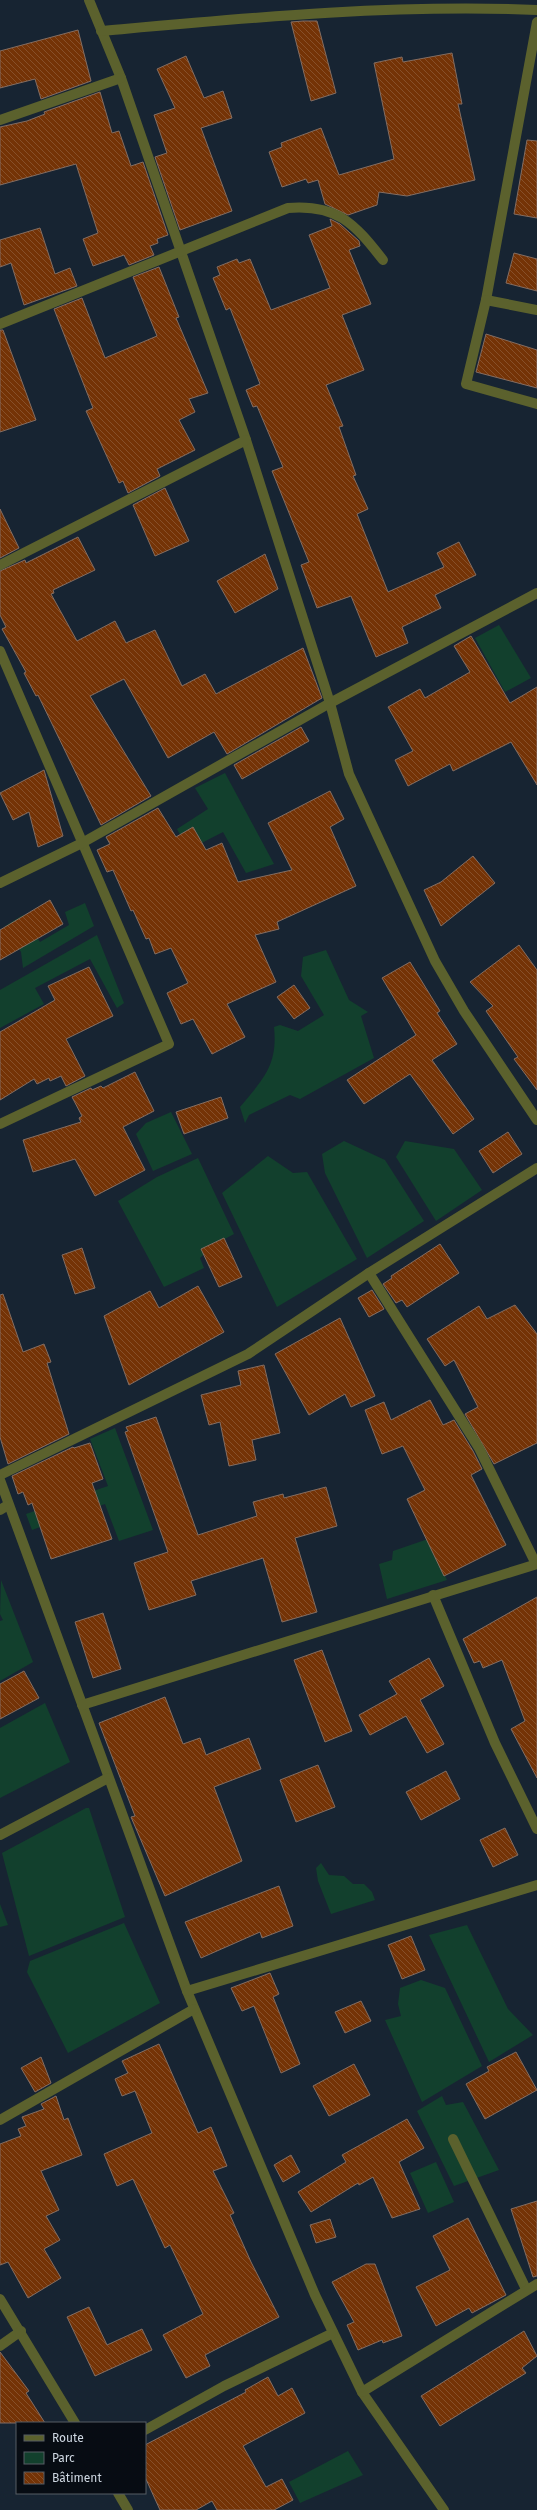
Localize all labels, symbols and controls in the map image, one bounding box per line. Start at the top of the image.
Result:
legend [16,2422,146,2494]
text: Route [52,2431,84,2445]
text: Parc [52,2451,75,2465]
text: Bâtiment [52,2471,102,2485]

